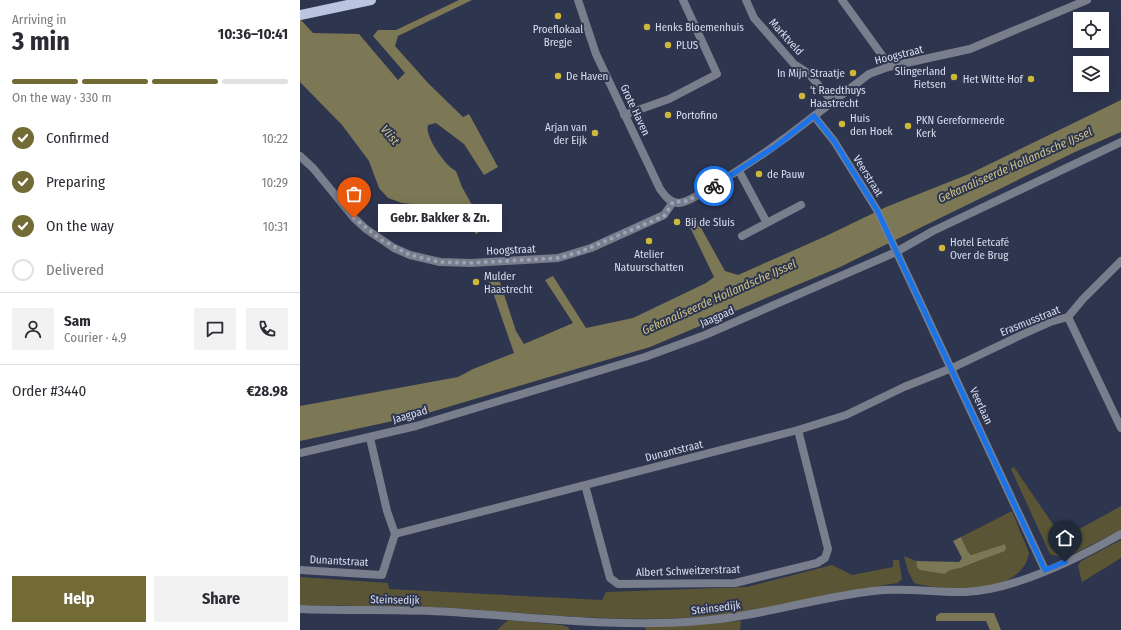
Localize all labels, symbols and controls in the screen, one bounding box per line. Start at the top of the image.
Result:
marker: Proeflokaal Bregje [553,11,563,21]
text: Arriving in [12,12,66,27]
map controls [1073,12,1109,92]
button: locate [1073,12,1109,48]
street label: Marktveld [766,16,806,58]
place label: Henks Bloemenhuis [655,21,744,34]
marker: Henks Bloemenhuis [642,22,652,32]
place label: Proeflokaal Bregje [533,23,583,49]
text: 10:36–10:41 [218,25,288,43]
text: 3 min [12,26,70,57]
place label: PLUS [676,39,699,52]
marker: PLUS [663,40,673,50]
street label: Hoogstraat [873,43,925,67]
button: layers [1073,56,1109,92]
place label: Slingerland Fietsen [895,65,946,91]
place label: In Mijn Straatje [777,67,845,80]
marker: In Mijn Straatje [848,68,858,78]
place label: De Haven [566,70,608,83]
marker: De Haven [553,71,563,81]
marker: Slingerland Fietsen [949,72,959,82]
place label: Het Witte Hof [963,73,1024,86]
marker: Het Witte Hof [1026,74,1036,84]
street label: Grote Haven [617,82,653,138]
place label: 't Raedthuys Haastrecht [810,84,866,110]
text: On the way · 330 m [12,90,111,105]
marker: 't Raedthuys Haastrecht [797,91,807,101]
place label: Portofino [676,109,718,122]
marker: Portofino [663,110,673,120]
place label: Huis den Hoek [850,112,894,138]
place label: PKN Gereformeerde Kerk [916,114,1005,140]
marker: Huis den Hoek [837,119,847,129]
place label: Arjan van der Eijk [545,121,588,147]
marker: PKN Gereformeerde Kerk [903,121,913,131]
water label: Vlist [378,122,402,148]
water label: Gekanaliseerde Hollandsche IJssel [936,125,1094,205]
icon: check [12,127,34,149]
marker: Arjan van der Eijk [590,128,600,138]
text: Confirmed [46,129,109,147]
text: 10:22 [262,131,288,146]
street label: Veerstraat [850,153,886,199]
courier [694,166,734,206]
place label: de Pauw [767,168,804,181]
marker: de Pauw [754,169,764,179]
icon: check [12,171,34,193]
text: Preparing [46,173,105,191]
text: 10:29 [261,175,288,190]
icon: bike [703,175,725,197]
pin [337,177,371,218]
icon: bag [343,183,365,205]
callout: Gebr. Bakker & Zn. [378,204,502,232]
text: Gebr. Bakker & Zn. [390,210,490,225]
icon: check [12,215,34,237]
place label: Bij de Sluis [685,216,735,229]
text: On the way [46,217,114,235]
marker: Bij de Sluis [672,217,682,227]
text: 10:31 [263,219,288,234]
marker: Atelier Natuurschatten [644,236,654,246]
place label: Hotel Eetcafé Over de Brug [950,236,1009,262]
street label: Hoogstraat [486,242,536,258]
marker: Hotel Eetcafé Over de Brug [937,243,947,253]
place label: Atelier Natuurschatten [614,248,684,274]
water label: Gekanaliseerde Hollandsche IJssel [640,257,798,337]
text: Delivered [46,261,104,279]
place label: Mulder Haastrecht [484,270,533,296]
marker: Mulder Haastrecht [471,277,481,287]
street label: Erasmusstraat [998,303,1062,339]
street label: Jaagpad [698,304,736,330]
button: person [12,308,54,350]
button: chat [194,308,236,350]
button: phone [246,308,288,350]
text: Sam [64,312,91,330]
text: Courier · 4.9 [64,330,127,345]
text: Order #3440 [12,382,86,400]
text: €28.98 [246,382,288,400]
street label: Veerlaan [967,385,995,427]
street label: Jaagpad [391,404,429,426]
street label: Dunantstraat [644,437,705,464]
pin [1048,521,1082,562]
icon: home [1054,527,1076,549]
street label: Dunantstraat [309,553,369,569]
street label: Albert Schweitzerstraat [636,563,741,579]
button: Help [12,576,146,622]
button: Share [154,576,288,622]
street label: Steinsedijk [370,593,421,607]
street label: Steinsedijk [691,598,742,617]

